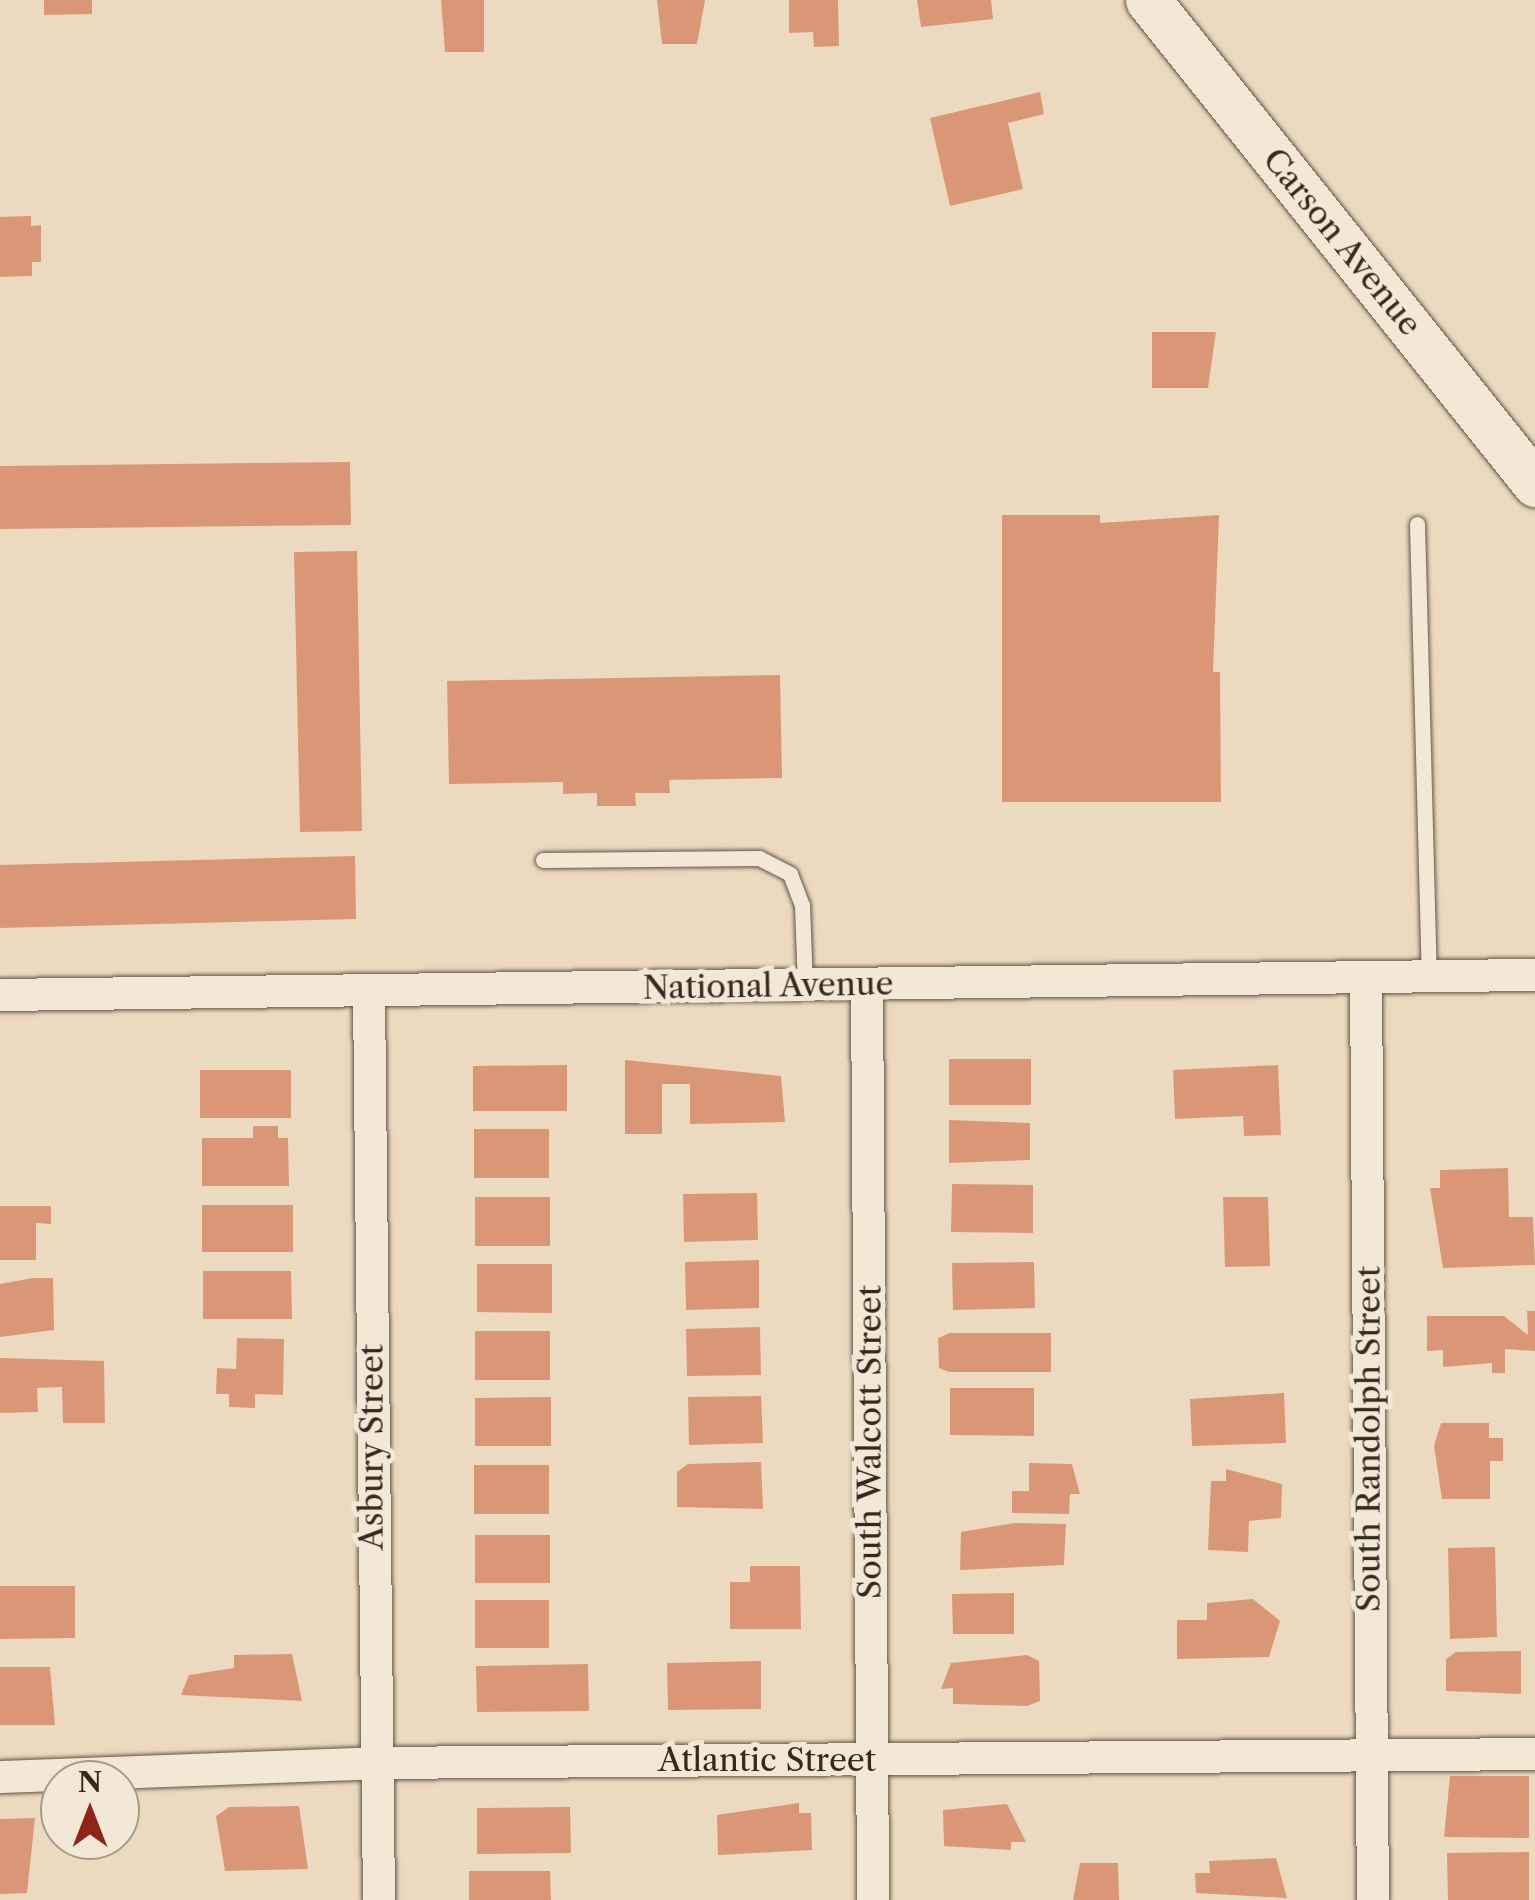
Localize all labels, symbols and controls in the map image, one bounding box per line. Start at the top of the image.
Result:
street label: Carson Avenue [1254,140,1430,344]
street label: National Avenue [642,965,894,1007]
street label: South Randolph Street [1350,1266,1388,1612]
street label: South Walcott Street [851,1284,889,1600]
street label: Asbury Street [353,1343,391,1551]
street label: Atlantic Street [658,1741,876,1779]
north arrow [40,1760,140,1860]
text: N [78,1765,102,1799]

